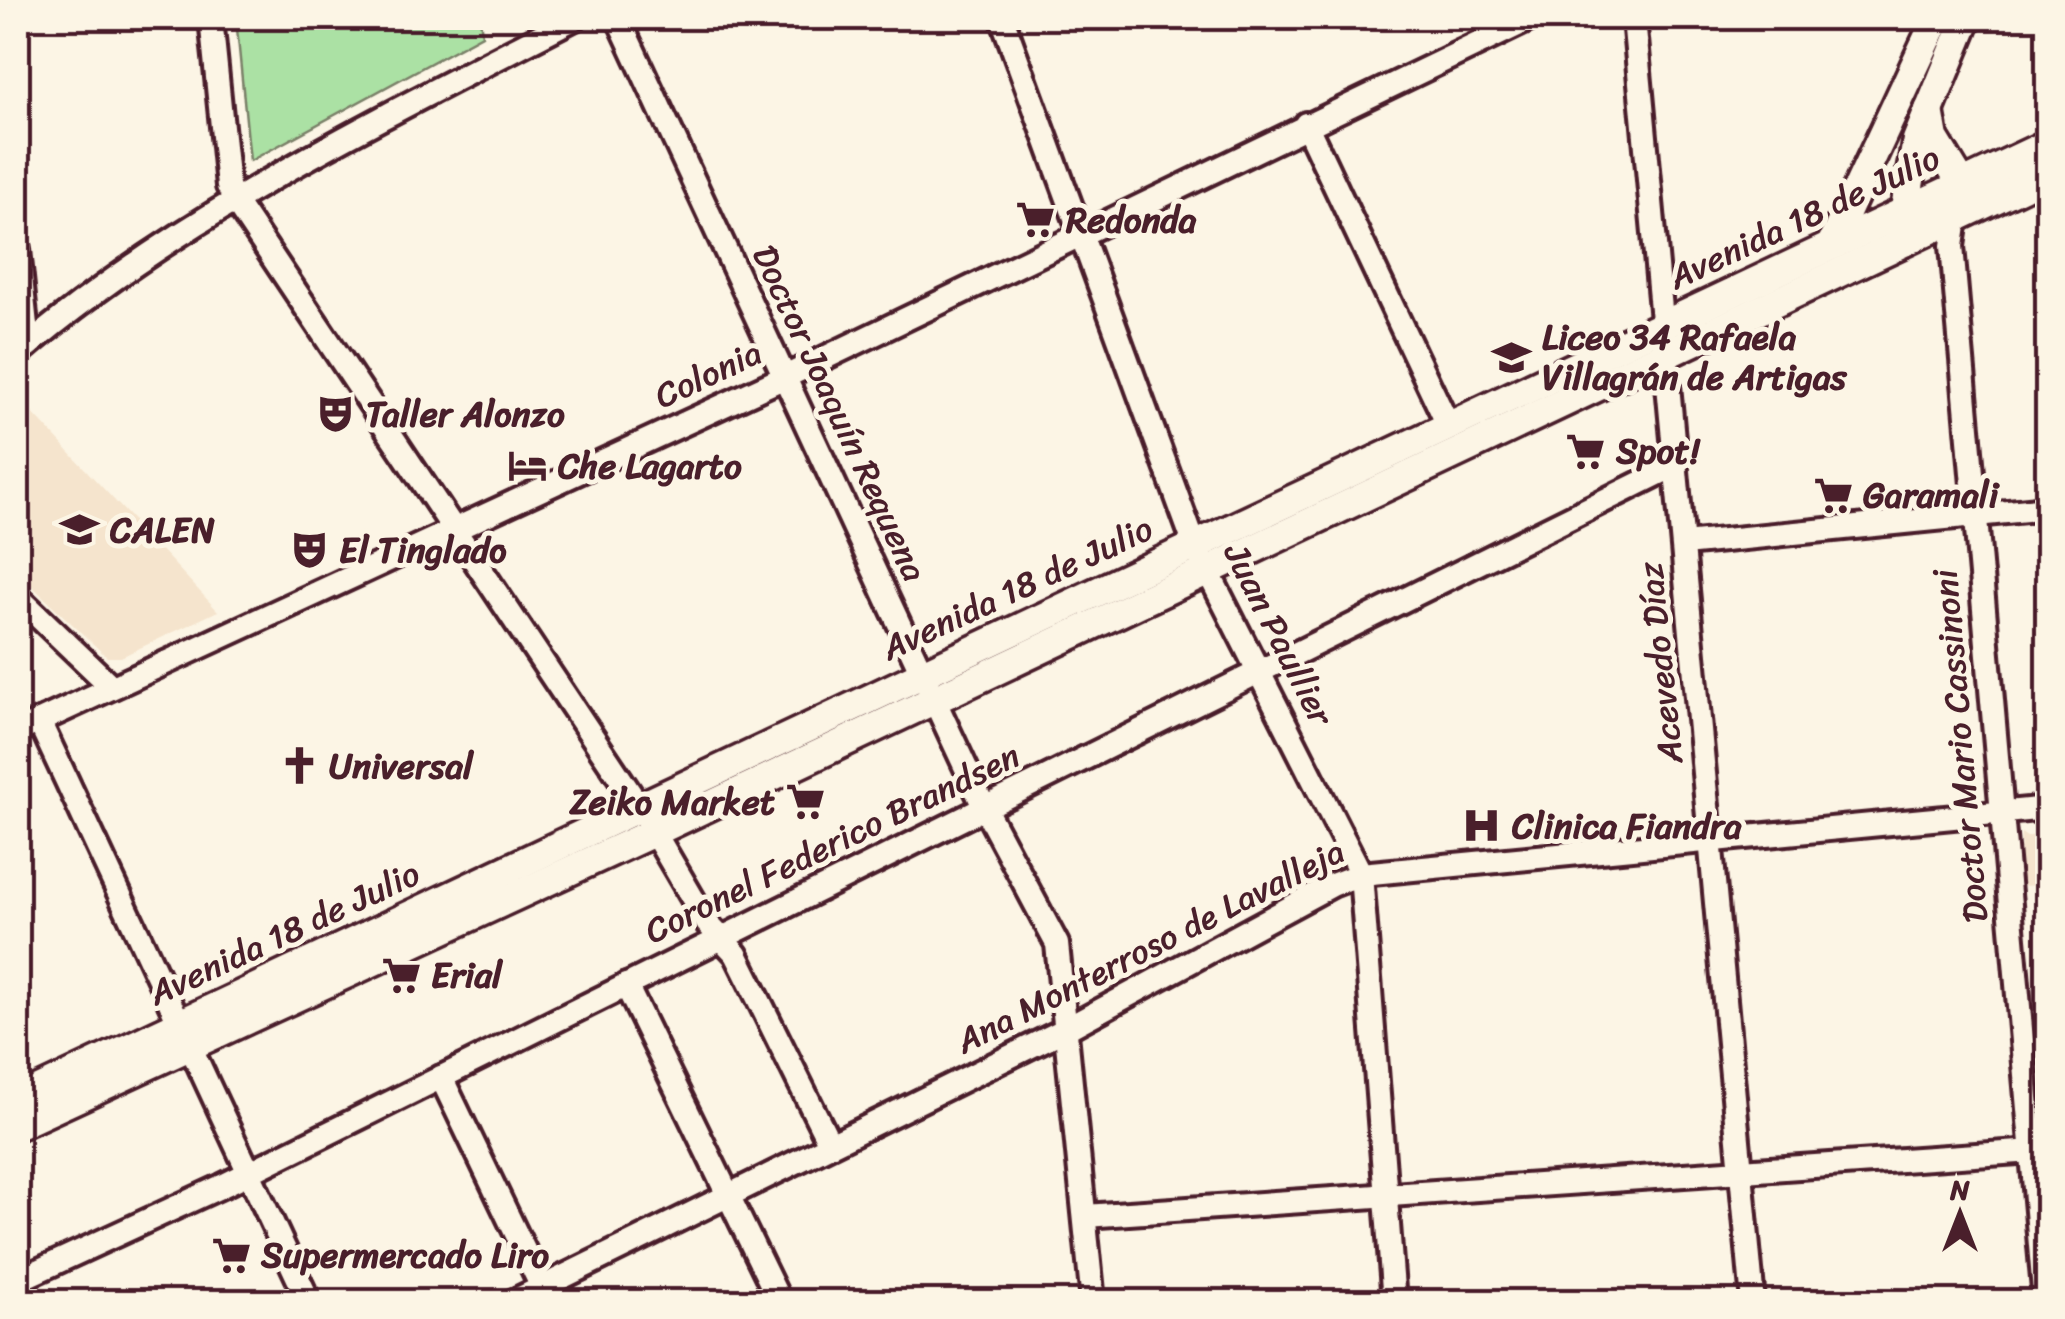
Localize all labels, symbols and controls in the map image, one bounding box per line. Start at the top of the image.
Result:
street label: Avenida 18 de Julio [1657,127,1950,308]
place label: Redonda [1065,189,1197,251]
supermarket icon: Redonda [1015,199,1057,241]
street label: Doctor Joaquín Requena [735,234,946,592]
place label: Liceo 34 Rafaela Villagrán de Artigas [1542,306,1848,408]
street label: Colonia [643,322,773,426]
school or university icon: Liceo 34 Rafaela Villagrán de Artigas [1491,336,1533,378]
place label: Taller Alonzo [366,383,565,445]
theatre icon: Taller Alonzo [315,393,357,435]
place label: Spot! [1615,420,1702,482]
supermarket icon: Spot! [1565,430,1607,472]
place label: Che Lagarto [557,435,742,497]
hotel icon: Che Lagarto [507,445,549,487]
place label: Garamali [1863,464,2001,526]
supermarket icon: Garamali [1812,474,1854,516]
street label: Avenida 18 de Julio [870,498,1163,679]
place label: CALEN [109,499,215,561]
school or university icon: CALEN [59,509,101,551]
place label: El Tinglado [339,519,507,581]
theatre icon: El Tinglado [288,529,330,571]
street label: Juan Paullier [1206,531,1353,739]
street label: Acevedo Díaz [1618,558,1702,768]
street label: Doctor Mario Cassinoni [1914,565,2006,925]
street label: Coronel Federico Brandsen [633,725,1031,961]
place label: Universal [329,735,475,797]
church icon: Universal [278,745,320,787]
place label: Zeiko Market [569,771,776,833]
supermarket icon: Zeiko Market [784,781,826,823]
place label: Clinica Fiandra [1511,795,1742,857]
hospital icon: Clinica Fiandra [1461,805,1503,847]
street label: Ana Monterroso de Lavalleja [943,821,1356,1072]
street label: Avenida 18 de Julio [137,843,430,1024]
place label: Erial [431,944,504,1006]
supermarket icon: Erial [380,954,422,996]
north arrow [1910,1164,2010,1264]
text: N [1949,1165,1970,1214]
place label: Supermercado Liro [260,1224,549,1286]
supermarket icon: Supermercado Liro [210,1234,252,1276]

